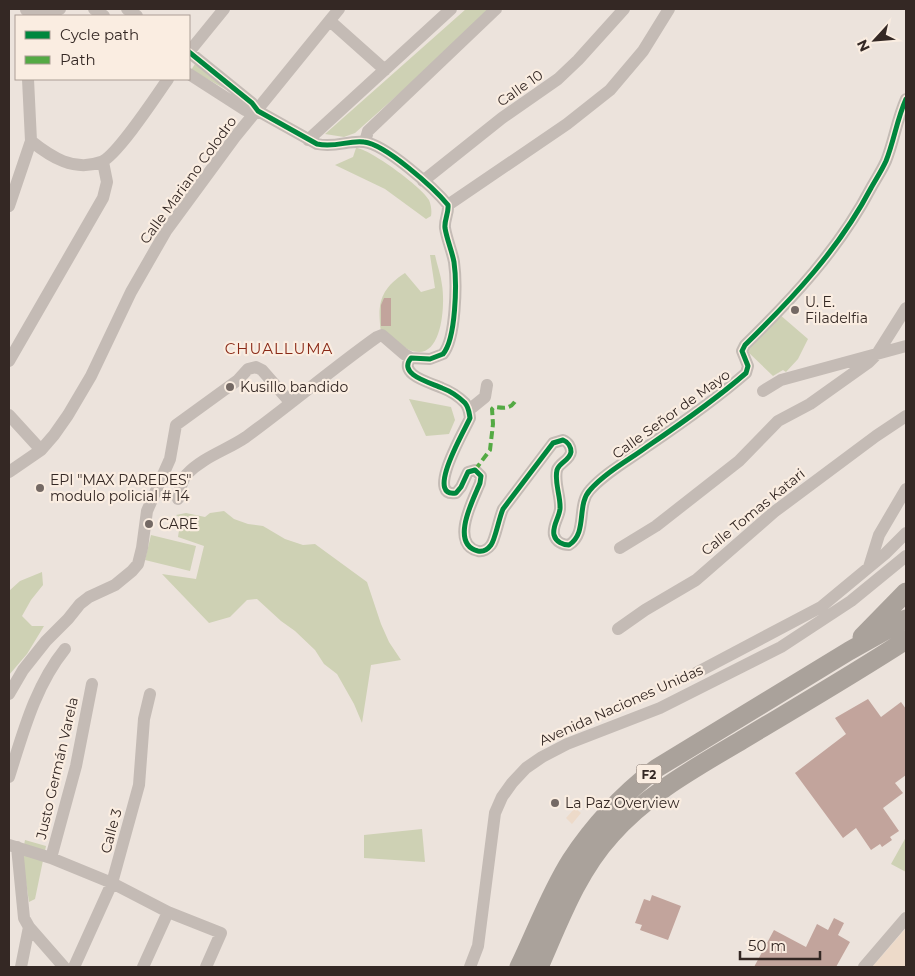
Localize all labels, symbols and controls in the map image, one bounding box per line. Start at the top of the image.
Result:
legend [15,15,190,80]
north arrow [850,15,900,65]
text: Cycle path [60,25,139,44]
text: N [853,37,874,55]
text: Path [60,50,96,69]
street label: Calle 10 [494,66,546,110]
street label: Calle Mariano Colodro [136,112,241,247]
place label: U. E. Filadelfia [805,293,868,327]
marker: U. E. Filadelfia [789,304,801,316]
district label: CHUALLUMA [225,339,333,358]
street label: Calle Señor de Mayo [608,365,734,463]
place label: Kusillo bandido [240,378,349,396]
marker: Kusillo bandido [224,381,236,393]
street label: Calle Tomas Katari [697,465,809,559]
place label: EPI "MAX PAREDES" modulo policial # 14 [50,471,192,505]
marker: EPI "MAX PAREDES" modulo policial # 14 [34,482,46,494]
place label: CARE [159,515,198,533]
marker: CARE [143,518,155,530]
street label: Avenida Naciones Unidas [536,661,706,749]
street label: Justo Germán Varela [32,695,82,842]
road number: F2 [636,764,662,784]
place label: La Paz Overview [565,794,680,812]
marker: La Paz Overview [549,797,561,809]
street label: Calle 3 [96,807,126,855]
scale bar [740,928,820,960]
text: 50 m [748,936,786,955]

